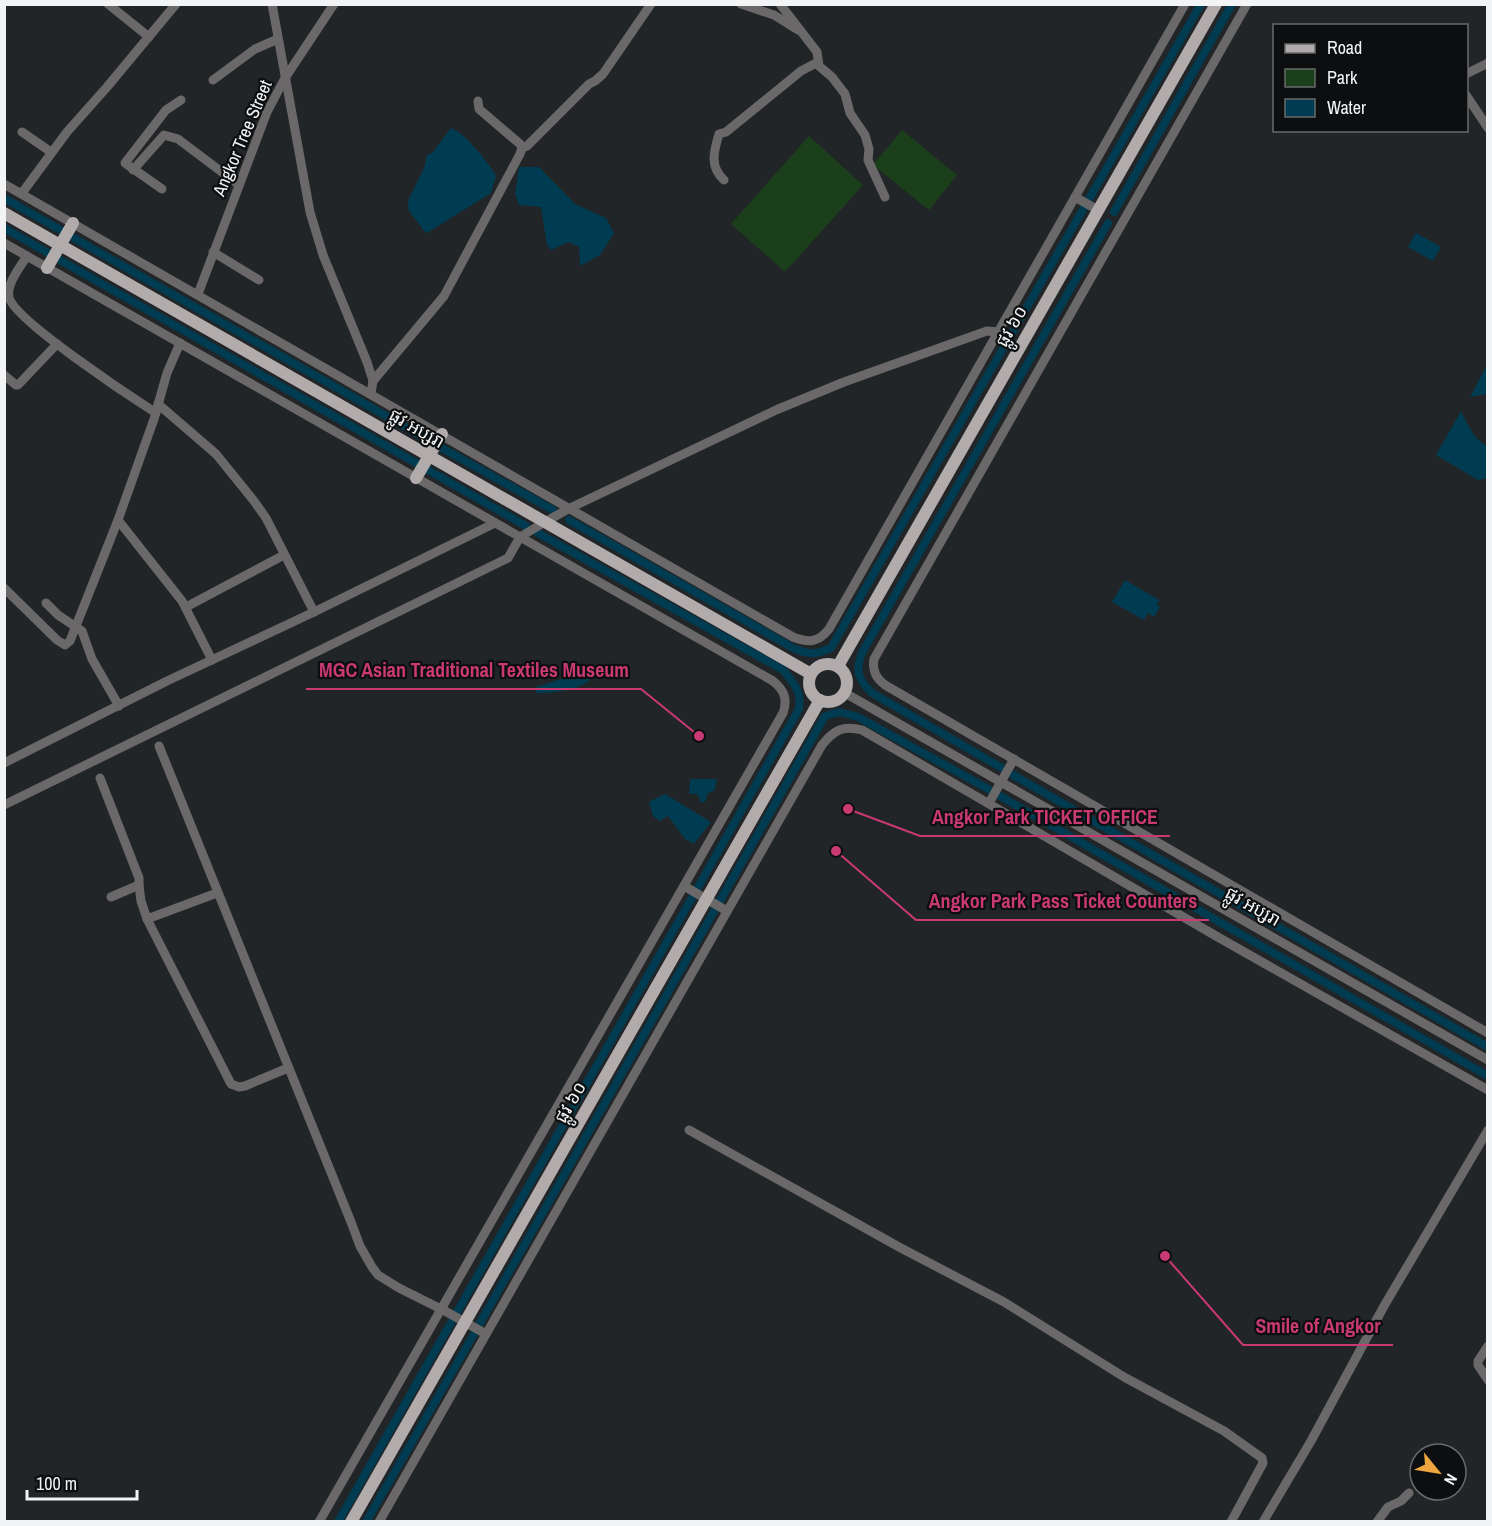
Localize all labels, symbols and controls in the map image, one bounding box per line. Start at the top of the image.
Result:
legend [1273,24,1468,132]
text: Road [1327,35,1362,60]
text: Park [1327,65,1358,90]
street label: Angkor Tree Street [206,76,278,201]
text: Water [1327,95,1366,120]
street label: ផ្លូវ ៦០ [989,301,1037,354]
street label: ផ្លូវ អប្សរា [382,402,450,458]
callout: MGC Asian Traditional Textiles Museum [306,651,641,689]
text: MGC Asian Traditional Textiles Museum [319,656,629,683]
callout: Angkor Park TICKET OFFICE [920,798,1170,836]
text: Angkor Park TICKET OFFICE [932,803,1158,830]
street label: ផ្លូវ អប្សរា [1218,880,1286,936]
callout: Angkor Park Pass Ticket Counters [916,882,1209,920]
text: Angkor Park Pass Ticket Counters [929,887,1197,914]
street label: ផ្លូវ ៦០ [548,1077,596,1130]
callout: Smile of Angkor [1243,1307,1393,1345]
text: Smile of Angkor [1255,1312,1381,1339]
north arrow [1408,1442,1468,1502]
scale bar [27,1463,136,1501]
text: N [1439,1470,1463,1489]
text: 100 m [36,1471,77,1496]

